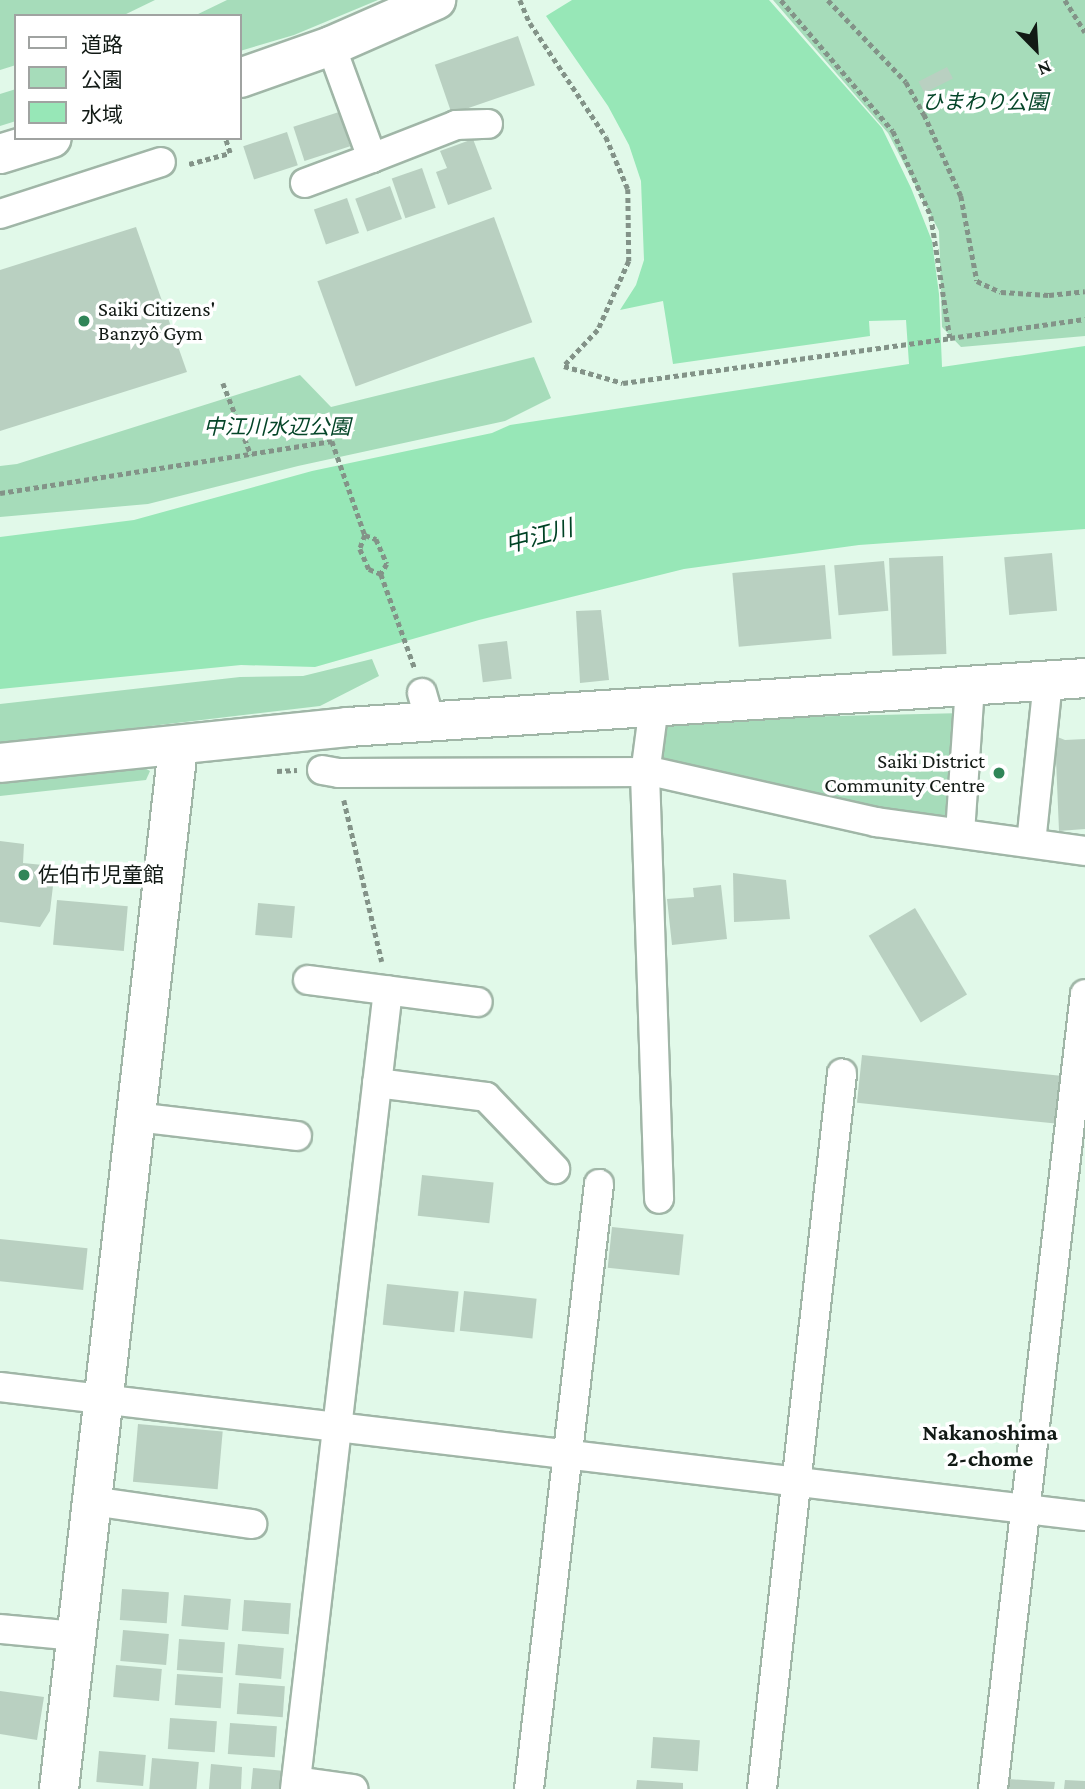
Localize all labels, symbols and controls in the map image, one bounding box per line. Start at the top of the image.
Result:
legend [14,14,242,140]
north arrow [1001,14,1071,84]
text: 道路 [81,33,123,57]
text: N [1035,56,1055,81]
text: 公園 [81,68,123,92]
park label: ひまわり公園 [922,89,1048,115]
text: 水域 [81,103,123,127]
place label: Saiki Citizens' Banzyô Gym [98,296,215,346]
marker: Saiki Citizens' Banzyô Gym [76,313,92,329]
park label: 中江川水辺公園 [204,414,350,440]
water label: 中江川 [502,514,576,558]
place label: Saiki District Community Centre [824,748,985,798]
marker: Saiki District Community Centre [991,765,1007,781]
place label: 佐伯市児童館 [38,862,164,888]
marker: 佐伯市児童館 [16,867,32,883]
district label: Nakanoshima 2-chome [922,1418,1058,1472]

